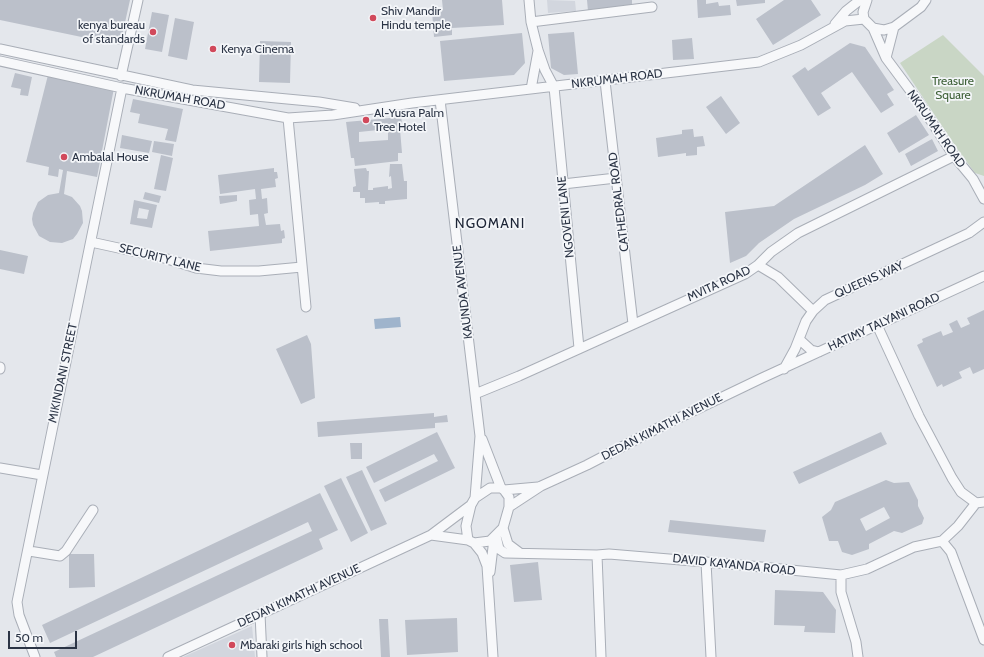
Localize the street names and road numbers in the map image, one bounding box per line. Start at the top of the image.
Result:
street label: NKRUMAH ROAD [571,66,663,92]
street label: NKRUMAH ROAD [134,83,226,113]
street label: NKRUMAH ROAD [904,87,968,171]
street label: CATHEDRAL ROAD [606,151,632,253]
street label: NGOVENI LANE [555,175,577,259]
street label: SECURITY LANE [117,241,203,275]
street label: KAUNDA AVENUE [450,244,476,340]
street label: QUEENS WAY [832,258,906,302]
street label: MVITA ROAD [685,263,753,305]
street label: HATIMY TALYANI ROAD [826,290,942,354]
street label: MIKINDANI STREET [45,322,81,424]
street label: DEDAN KIMATHI AVENUE [599,390,725,464]
street label: DAVID KAYANDA ROAD [672,551,796,579]
street label: DEDAN KIMATHI AVENUE [235,561,363,631]

